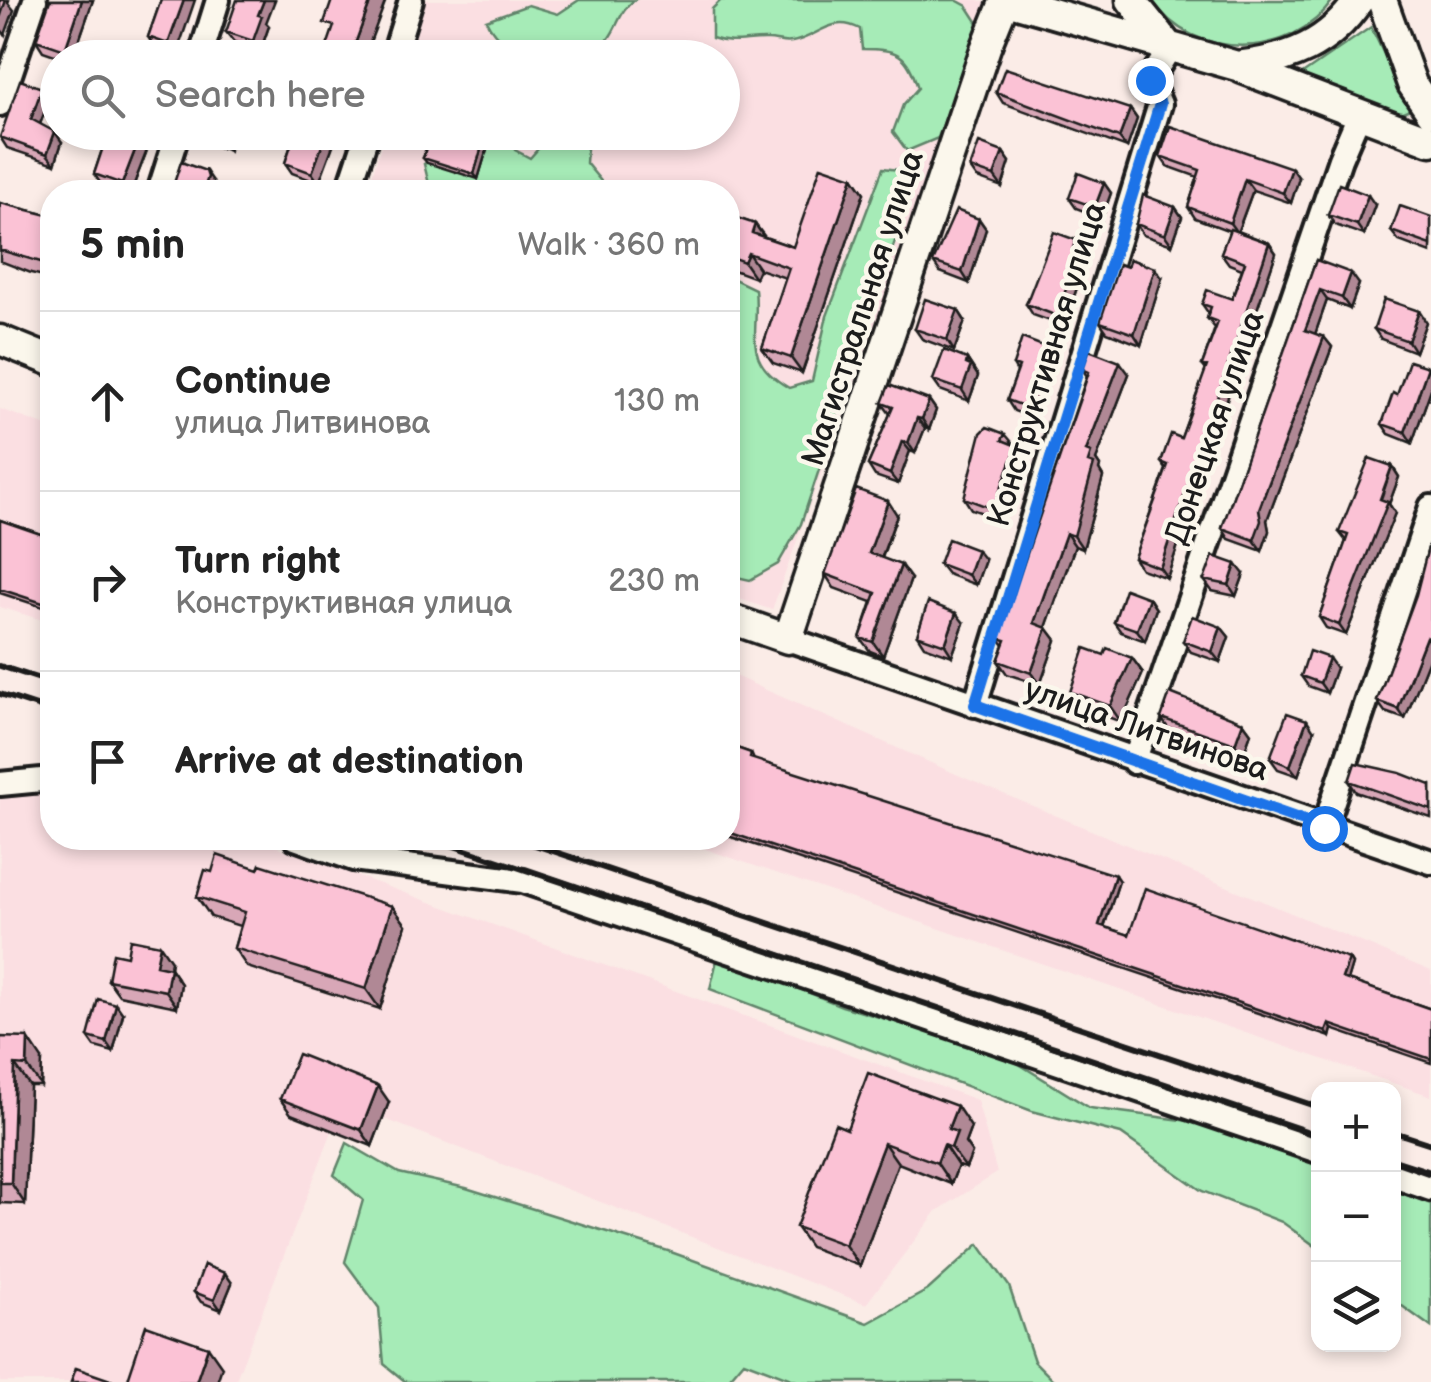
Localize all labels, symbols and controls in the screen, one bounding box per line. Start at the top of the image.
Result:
search box [40,40,740,150]
route end [1128,58,1174,104]
icon: search [75,68,130,123]
text: Search here [155,73,366,118]
street label: Магистральная улица [794,146,933,471]
street label: Конструктивная улица [979,197,1115,531]
text: 5 min [80,220,185,271]
text: Walk · 360 m [518,226,700,265]
street label: Донецкая улица [1157,305,1274,549]
text: Continue [175,359,331,404]
icon: ahead [80,374,135,429]
text: 130 m [614,382,700,421]
text: улица Литвинова [175,404,430,443]
text: Turn right [175,539,340,584]
icon: right [80,554,135,609]
text: 230 m [608,562,700,601]
text: Конструктивная улица [175,584,512,623]
street label: улица Литвинова [1019,670,1274,790]
icon: arrive [80,734,135,789]
text: Arrive at destination [175,739,524,784]
route start [1302,806,1348,852]
map controls [1311,1082,1401,1352]
button: + [1311,1082,1401,1172]
button: − [1311,1172,1401,1262]
button: layers [1311,1262,1401,1352]

